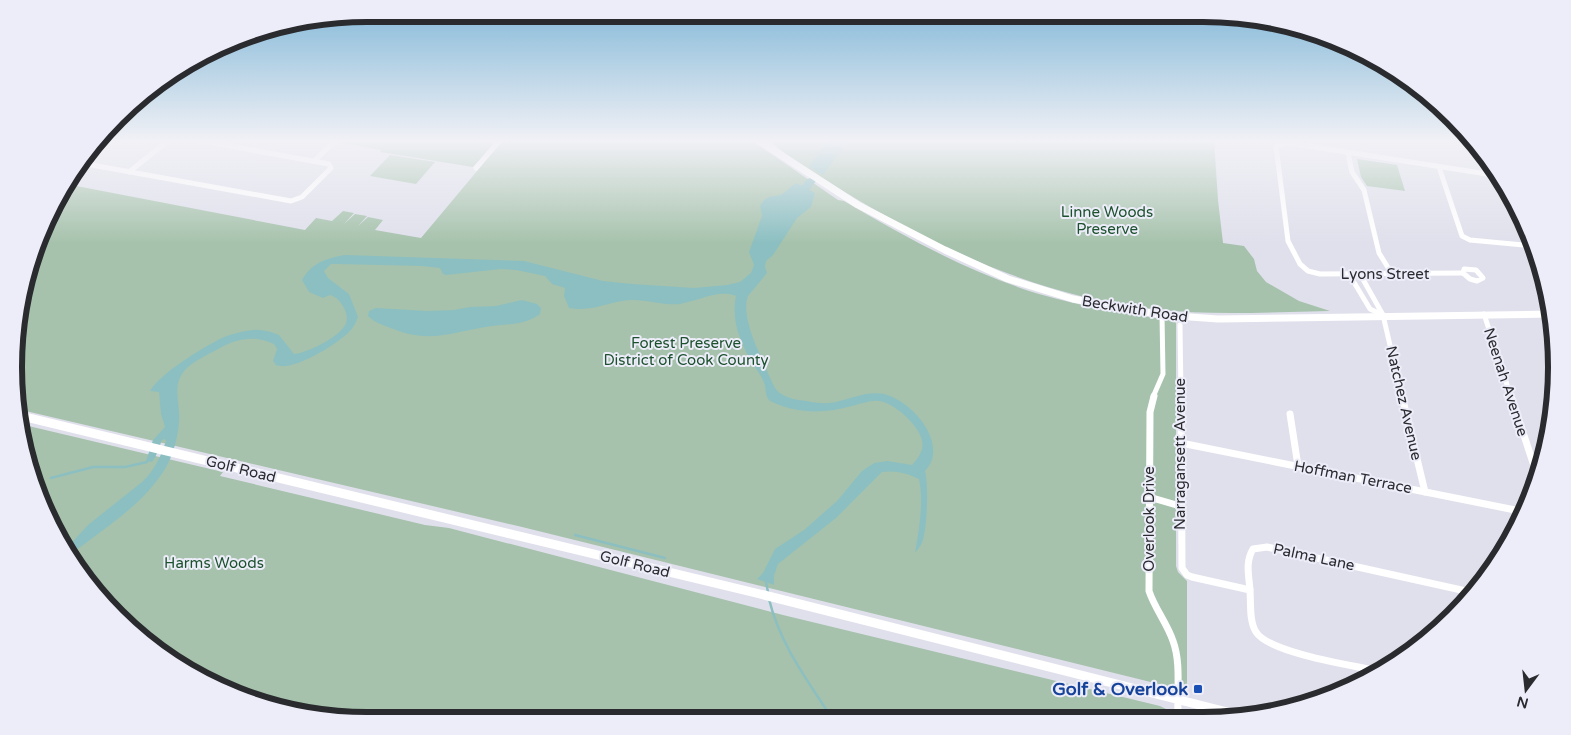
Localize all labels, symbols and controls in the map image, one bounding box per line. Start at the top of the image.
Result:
park label: Linne Woods Preserve [1061,203,1153,238]
street label: Lyons Street [1341,265,1430,283]
street label: Beckwith Road [1081,292,1189,326]
street label: Neenah Avenue [1480,325,1532,439]
park label: Forest Preserve District of Cook County [603,334,769,369]
street label: Natchez Avenue [1382,344,1426,462]
street label: Narragansett Avenue [1171,378,1189,530]
street label: Golf Road [204,452,278,486]
street label: Hoffman Terrace [1292,457,1414,497]
street label: Overlook Drive [1140,466,1158,572]
street label: Palma Lane [1272,540,1356,574]
street label: Golf Road [598,547,672,581]
park label: Harms Woods [164,554,264,572]
north arrow [1501,665,1551,715]
place label: Golf & Overlook [1052,678,1188,700]
marker: Golf & Overlook [1192,683,1204,695]
text: N [1515,692,1530,712]

